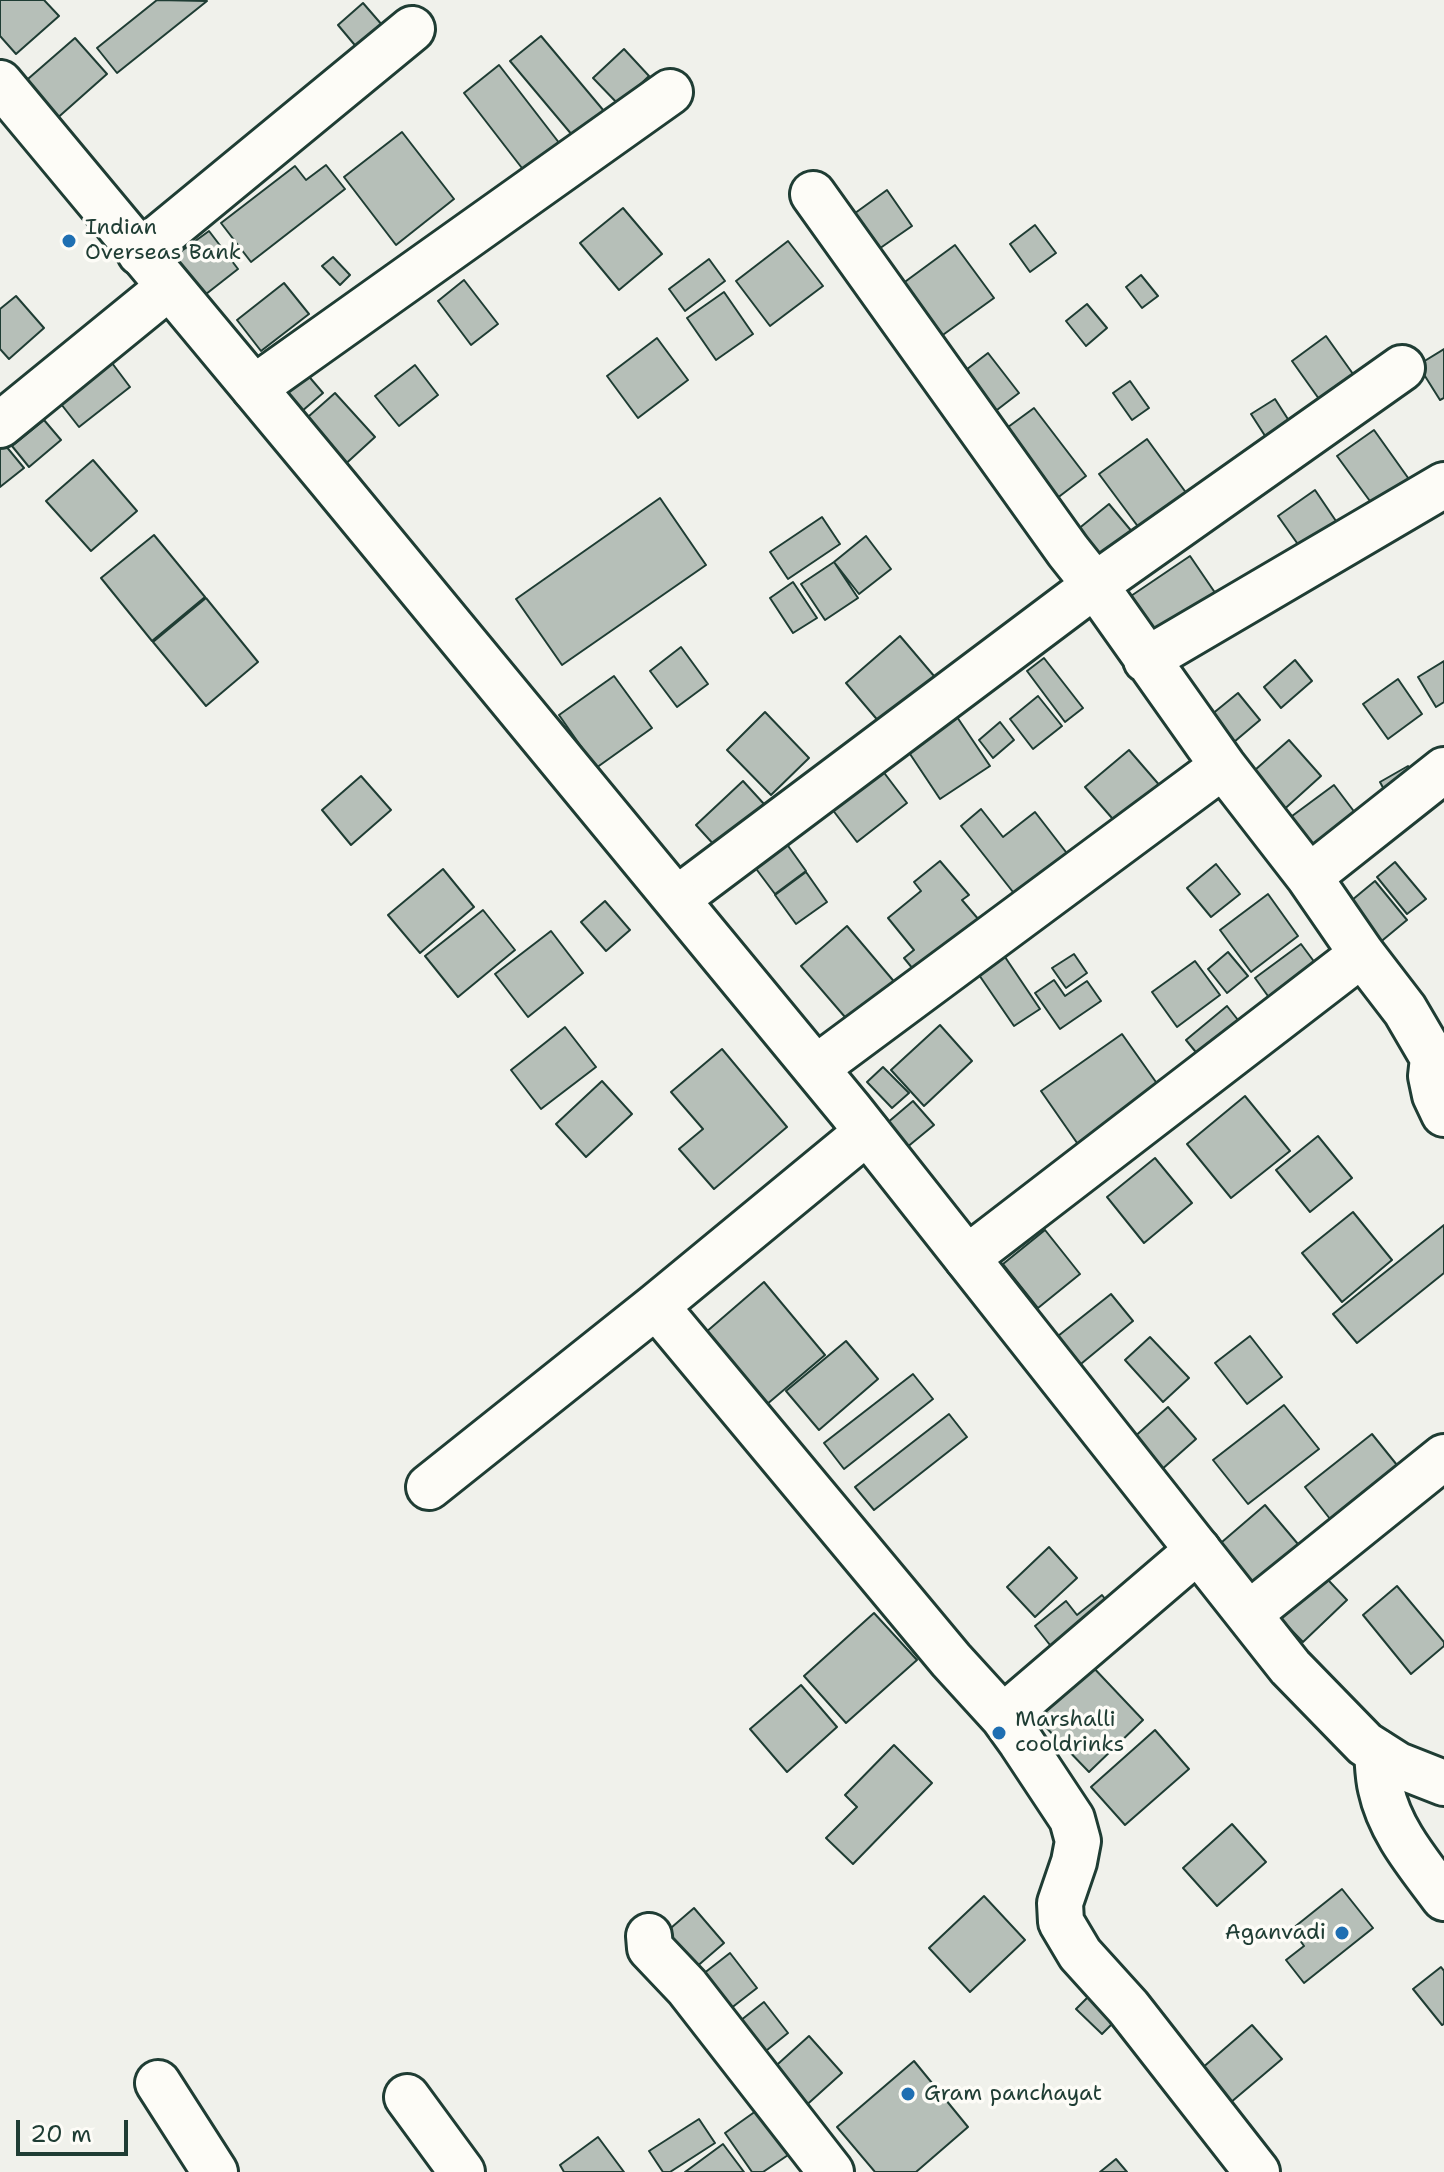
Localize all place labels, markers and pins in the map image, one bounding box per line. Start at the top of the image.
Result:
place label: Indian Overseas Bank [85,215,241,266]
marker: Indian Overseas Bank [60,232,78,250]
place label: Marshalli cooldrinks [1015,1707,1124,1758]
marker: Marshalli cooldrinks [990,1724,1008,1742]
place label: Aganvadi [1225,1920,1326,1946]
marker: Aganvadi [1333,1924,1351,1942]
place label: Gram panchayat [924,2081,1102,2107]
marker: Gram panchayat [899,2085,917,2103]

